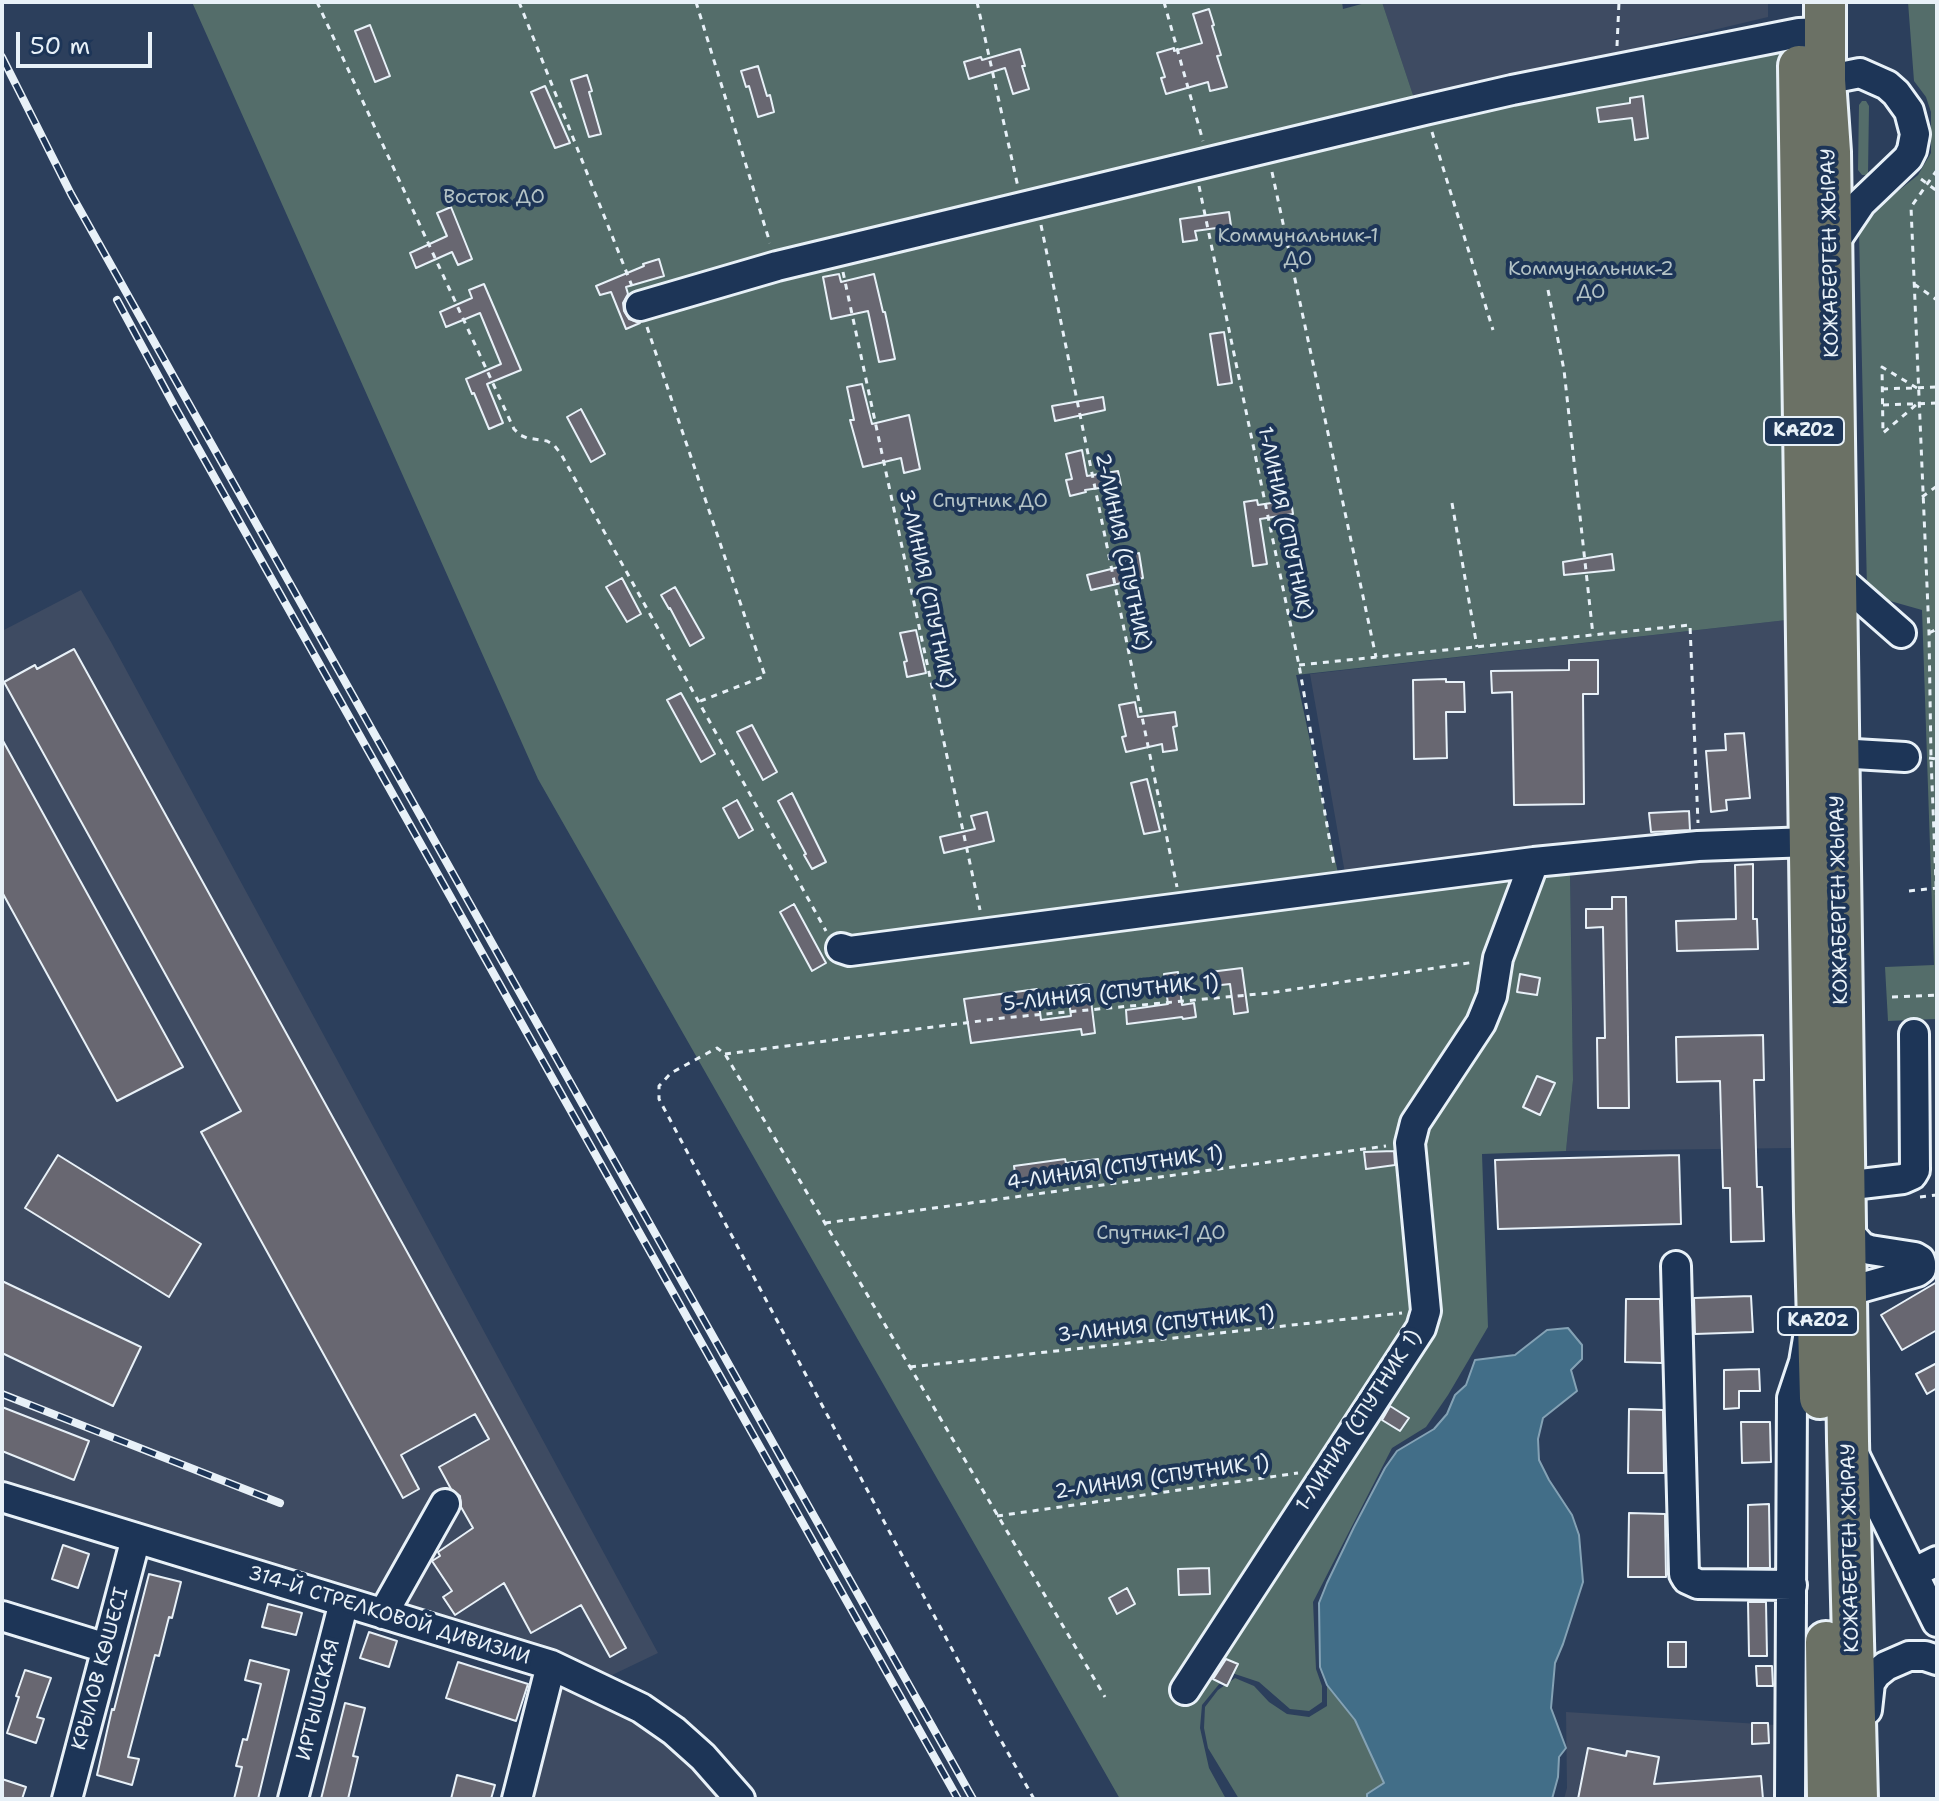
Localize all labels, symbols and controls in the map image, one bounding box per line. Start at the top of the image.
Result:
scale bar [20,16,156,66]
text: 50 m [30,30,90,62]
street label: КОЖАБЕРГЕН ЖЫРАУ [1817,148,1845,358]
park label: Восток ДО [443,186,545,210]
park label: Коммунальник-1 ДО [1217,225,1379,272]
park label: Коммунальник-2 ДО [1508,258,1674,305]
road number: KAZ02 [1764,417,1844,445]
street label: 1-ЛИНИЯ (СПУТНИК) [1252,424,1316,622]
street label: 2-ЛИНИЯ (СПУТНИК) [1089,451,1155,653]
street label: 3-ЛИНИЯ (СПУТНИК) [893,487,959,691]
park label: Спутник ДО [932,490,1048,514]
street label: КОЖАБЕРГЕН ЖЫРАУ [1826,795,1854,1005]
street label: 5-ЛИНИЯ (СПУТНИК 1) [1002,971,1220,1017]
street label: 4-ЛИНИЯ (СПУТНИК 1) [1005,1142,1225,1196]
park label: Спутник-1 ДО [1096,1222,1226,1246]
street label: 3-ЛИНИЯ (СПУТНИК 1) [1057,1302,1275,1348]
road number: KAZ02 [1778,1307,1858,1335]
street label: 1-ЛИНИЯ (СПУТНИК 1) [1291,1326,1427,1516]
street label: КОЖАБЕРГЕН ЖЫРАУ [1837,1443,1865,1653]
street label: 2-ЛИНИЯ (СПУТНИК 1) [1053,1451,1271,1505]
street label: 314-Й СТРЕЛКОВОЙ ДИВИЗИИ [245,1562,533,1670]
street label: КРЫЛОВ КӨШЕСІ [68,1585,134,1753]
street label: ИРТЫШСКАЯ [292,1637,346,1763]

